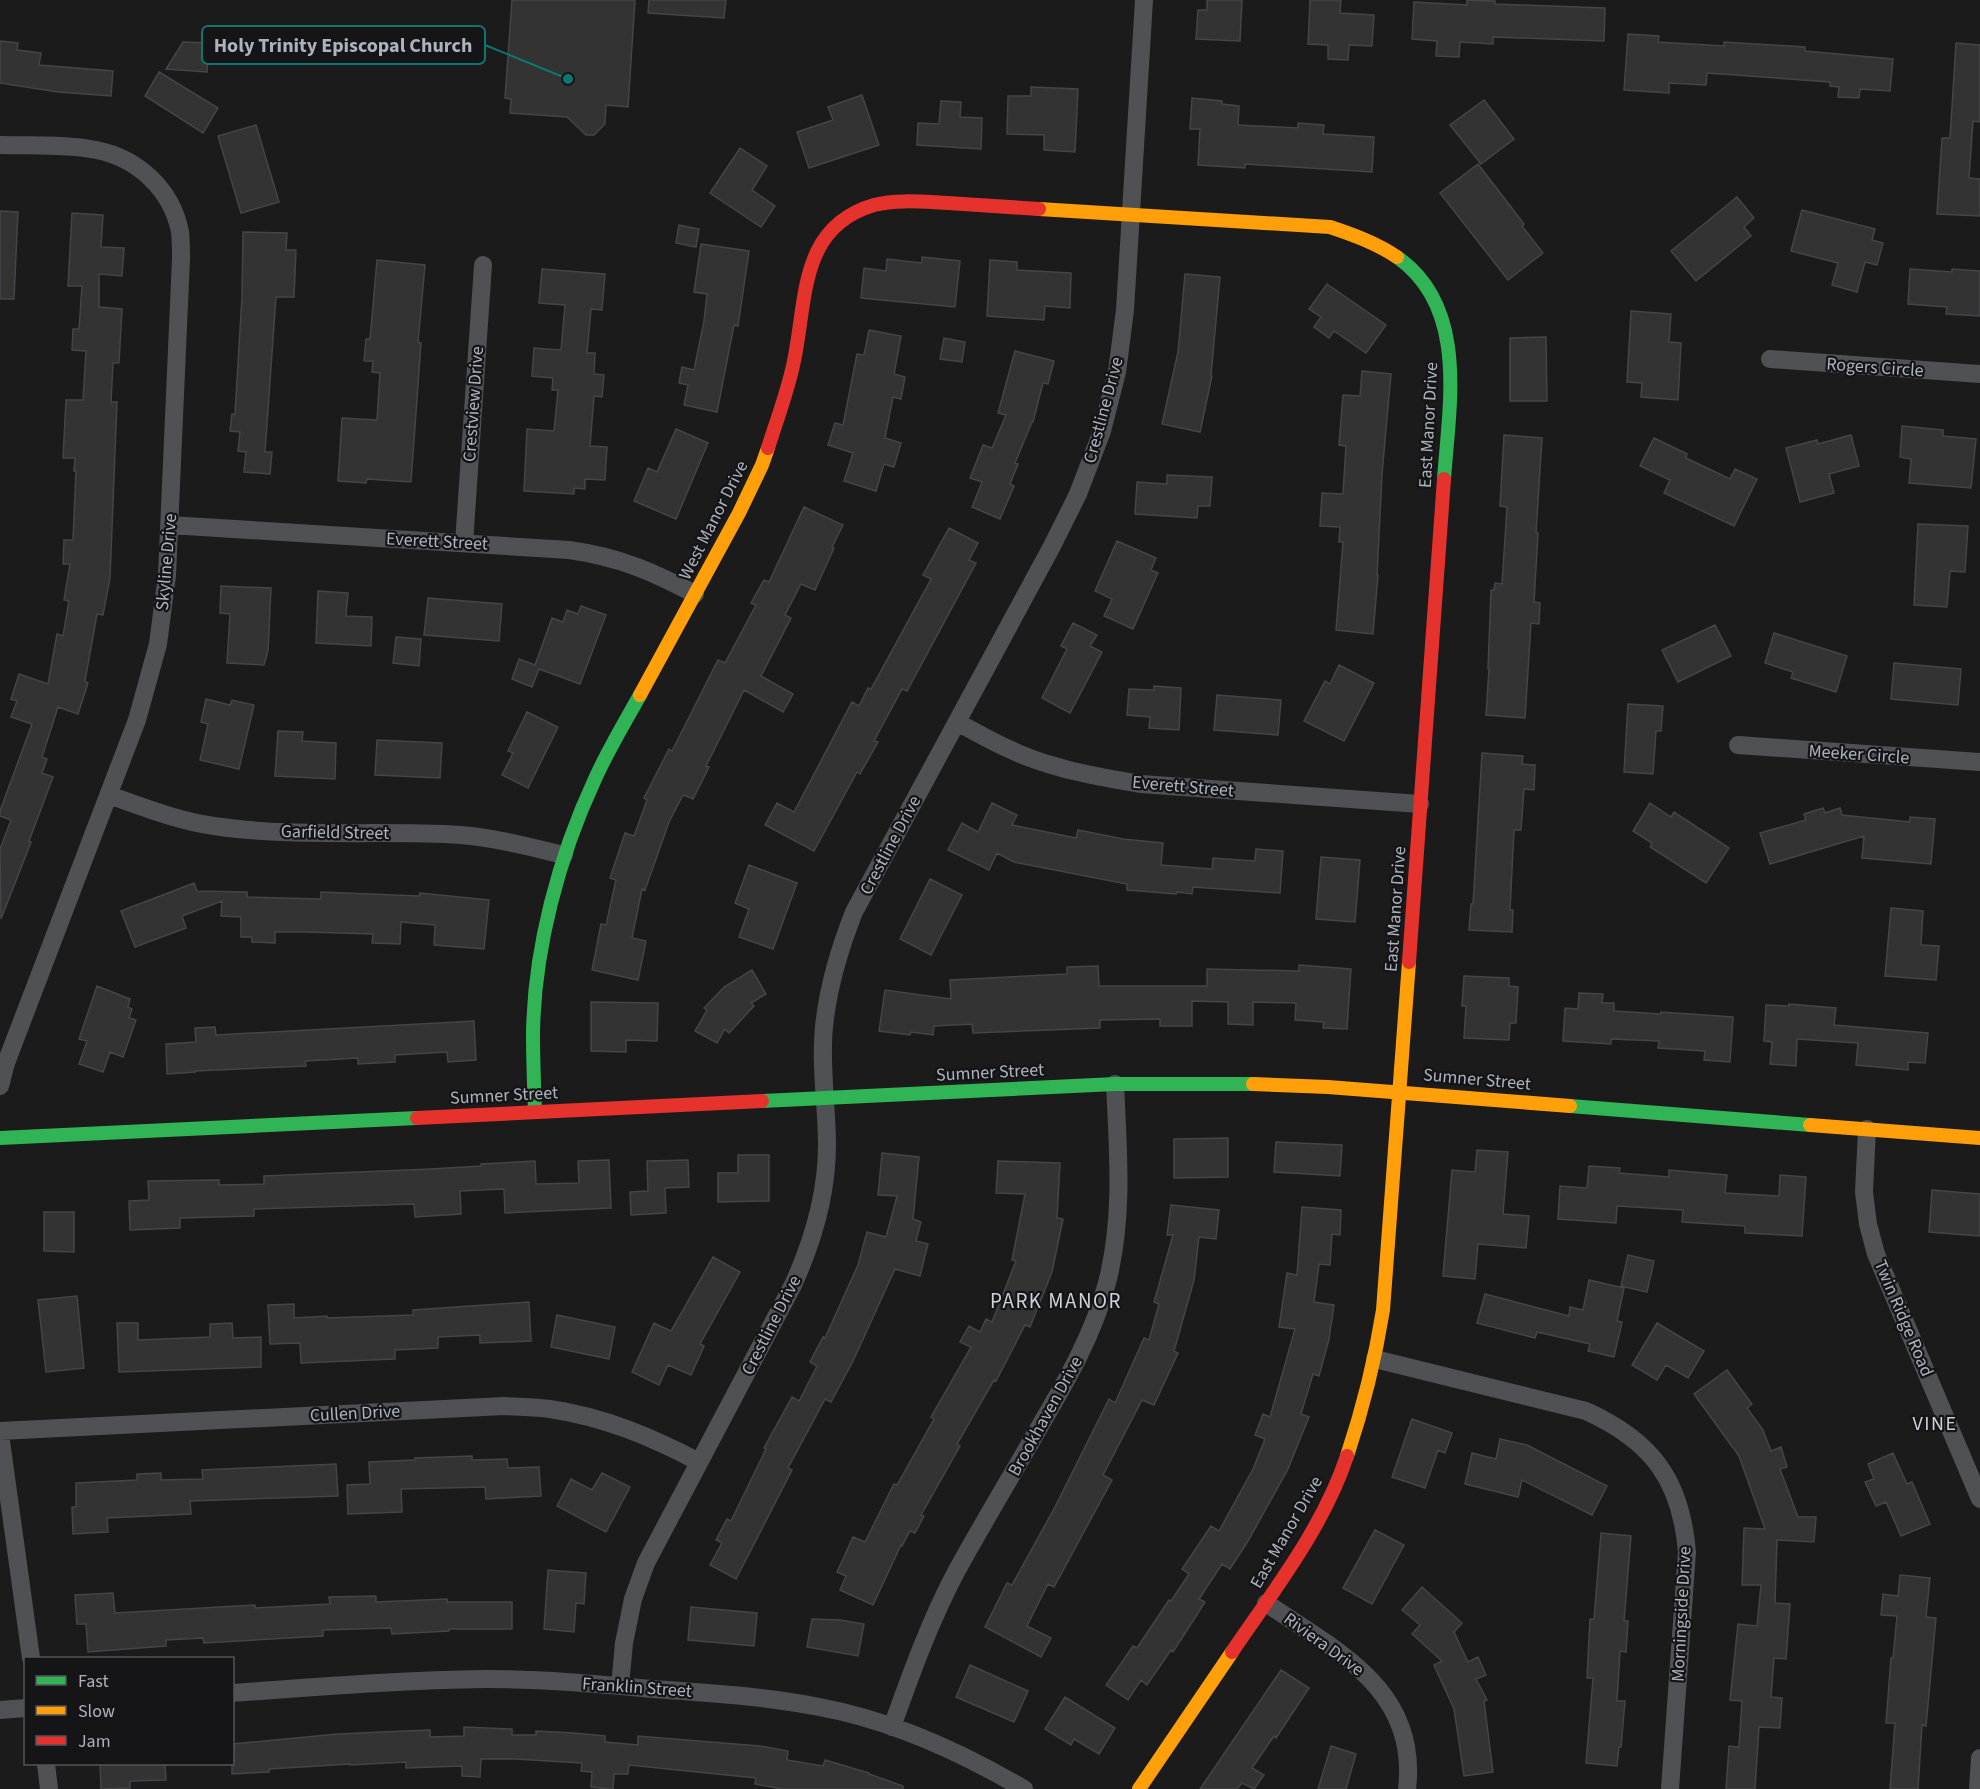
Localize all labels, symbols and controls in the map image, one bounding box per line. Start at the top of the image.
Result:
callout: Holy Trinity Episcopal Church [202,26,485,64]
text: Holy Trinity Episcopal Church [214,32,472,60]
street label: Crestview Drive [457,345,490,463]
street label: Rogers Circle [1826,352,1924,383]
street label: Crestline Drive [1077,354,1130,466]
street label: East Manor Drive [1413,361,1444,489]
street label: West Manor Drive [673,456,754,584]
street label: Skyline Drive [150,512,183,612]
street label: Everett Street [385,526,489,557]
street label: Meeker Circle [1808,739,1910,770]
street label: Everett Street [1131,770,1235,803]
street label: Crestline Drive [854,791,927,899]
street label: Garfield Street [281,819,389,846]
street label: East Manor Drive [1379,845,1412,973]
street label: Sumner Street [935,1057,1045,1088]
street label: Sumner Street [1422,1062,1532,1097]
street label: Sumner Street [449,1080,559,1111]
street label: Twin Ridge Road [1868,1256,1939,1380]
street label: Crestline Drive [736,1271,807,1379]
district label: PARK MANOR [990,1286,1122,1316]
street label: Brookhaven Drive [1002,1352,1089,1481]
street label: Cullen Drive [309,1399,401,1428]
district label: VINE [1912,1410,1958,1438]
street label: East Manor Drive [1244,1471,1329,1593]
street label: Morningside Drive [1665,1546,1698,1682]
street label: Riviera Drive [1278,1607,1369,1682]
legend [24,1657,234,1765]
text: Fast [78,1669,109,1694]
street label: Franklin Street [581,1671,693,1704]
text: Slow [78,1699,115,1724]
text: Jam [78,1729,111,1754]

